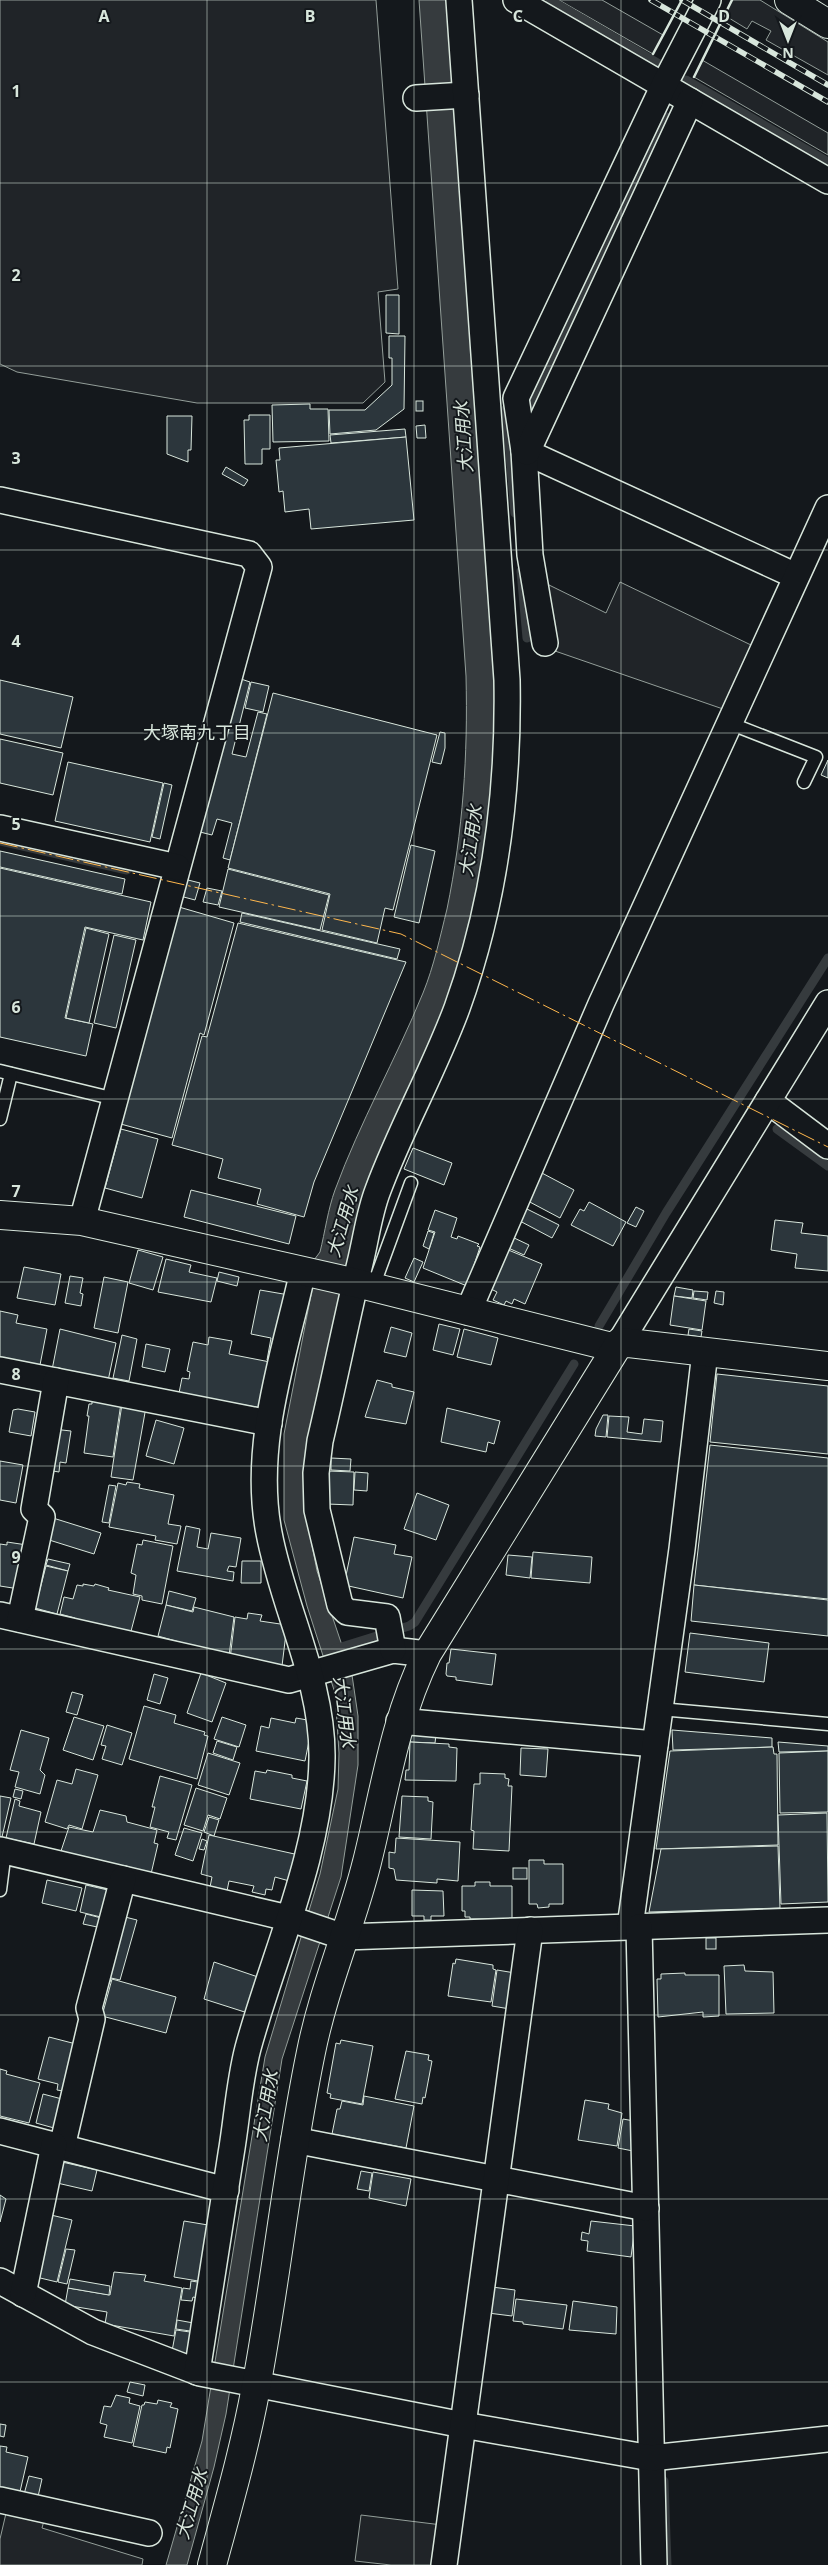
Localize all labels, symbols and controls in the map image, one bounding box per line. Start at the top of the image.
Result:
text: A [98,5,110,27]
text: B [305,5,315,27]
text: C [513,5,523,27]
text: D [718,5,730,27]
north arrow [763,15,813,65]
text: N [782,44,794,63]
text: 1 [11,80,21,102]
text: 2 [11,264,21,286]
water label: 大江用水 [448,398,477,474]
text: 3 [11,447,21,469]
text: 4 [11,630,21,652]
district label: 大塚南九丁目 [143,720,251,744]
water label: 大江用水 [453,802,487,878]
text: 5 [11,813,21,835]
text: 6 [11,996,21,1018]
text: 7 [11,1180,21,1202]
water label: 大江用水 [321,1182,364,1260]
text: 8 [11,1363,21,1385]
text: 9 [11,1546,21,1568]
water label: 大江用水 [329,1675,362,1751]
water label: 大江用水 [247,2066,283,2143]
water label: 大江用水 [170,2464,213,2542]

